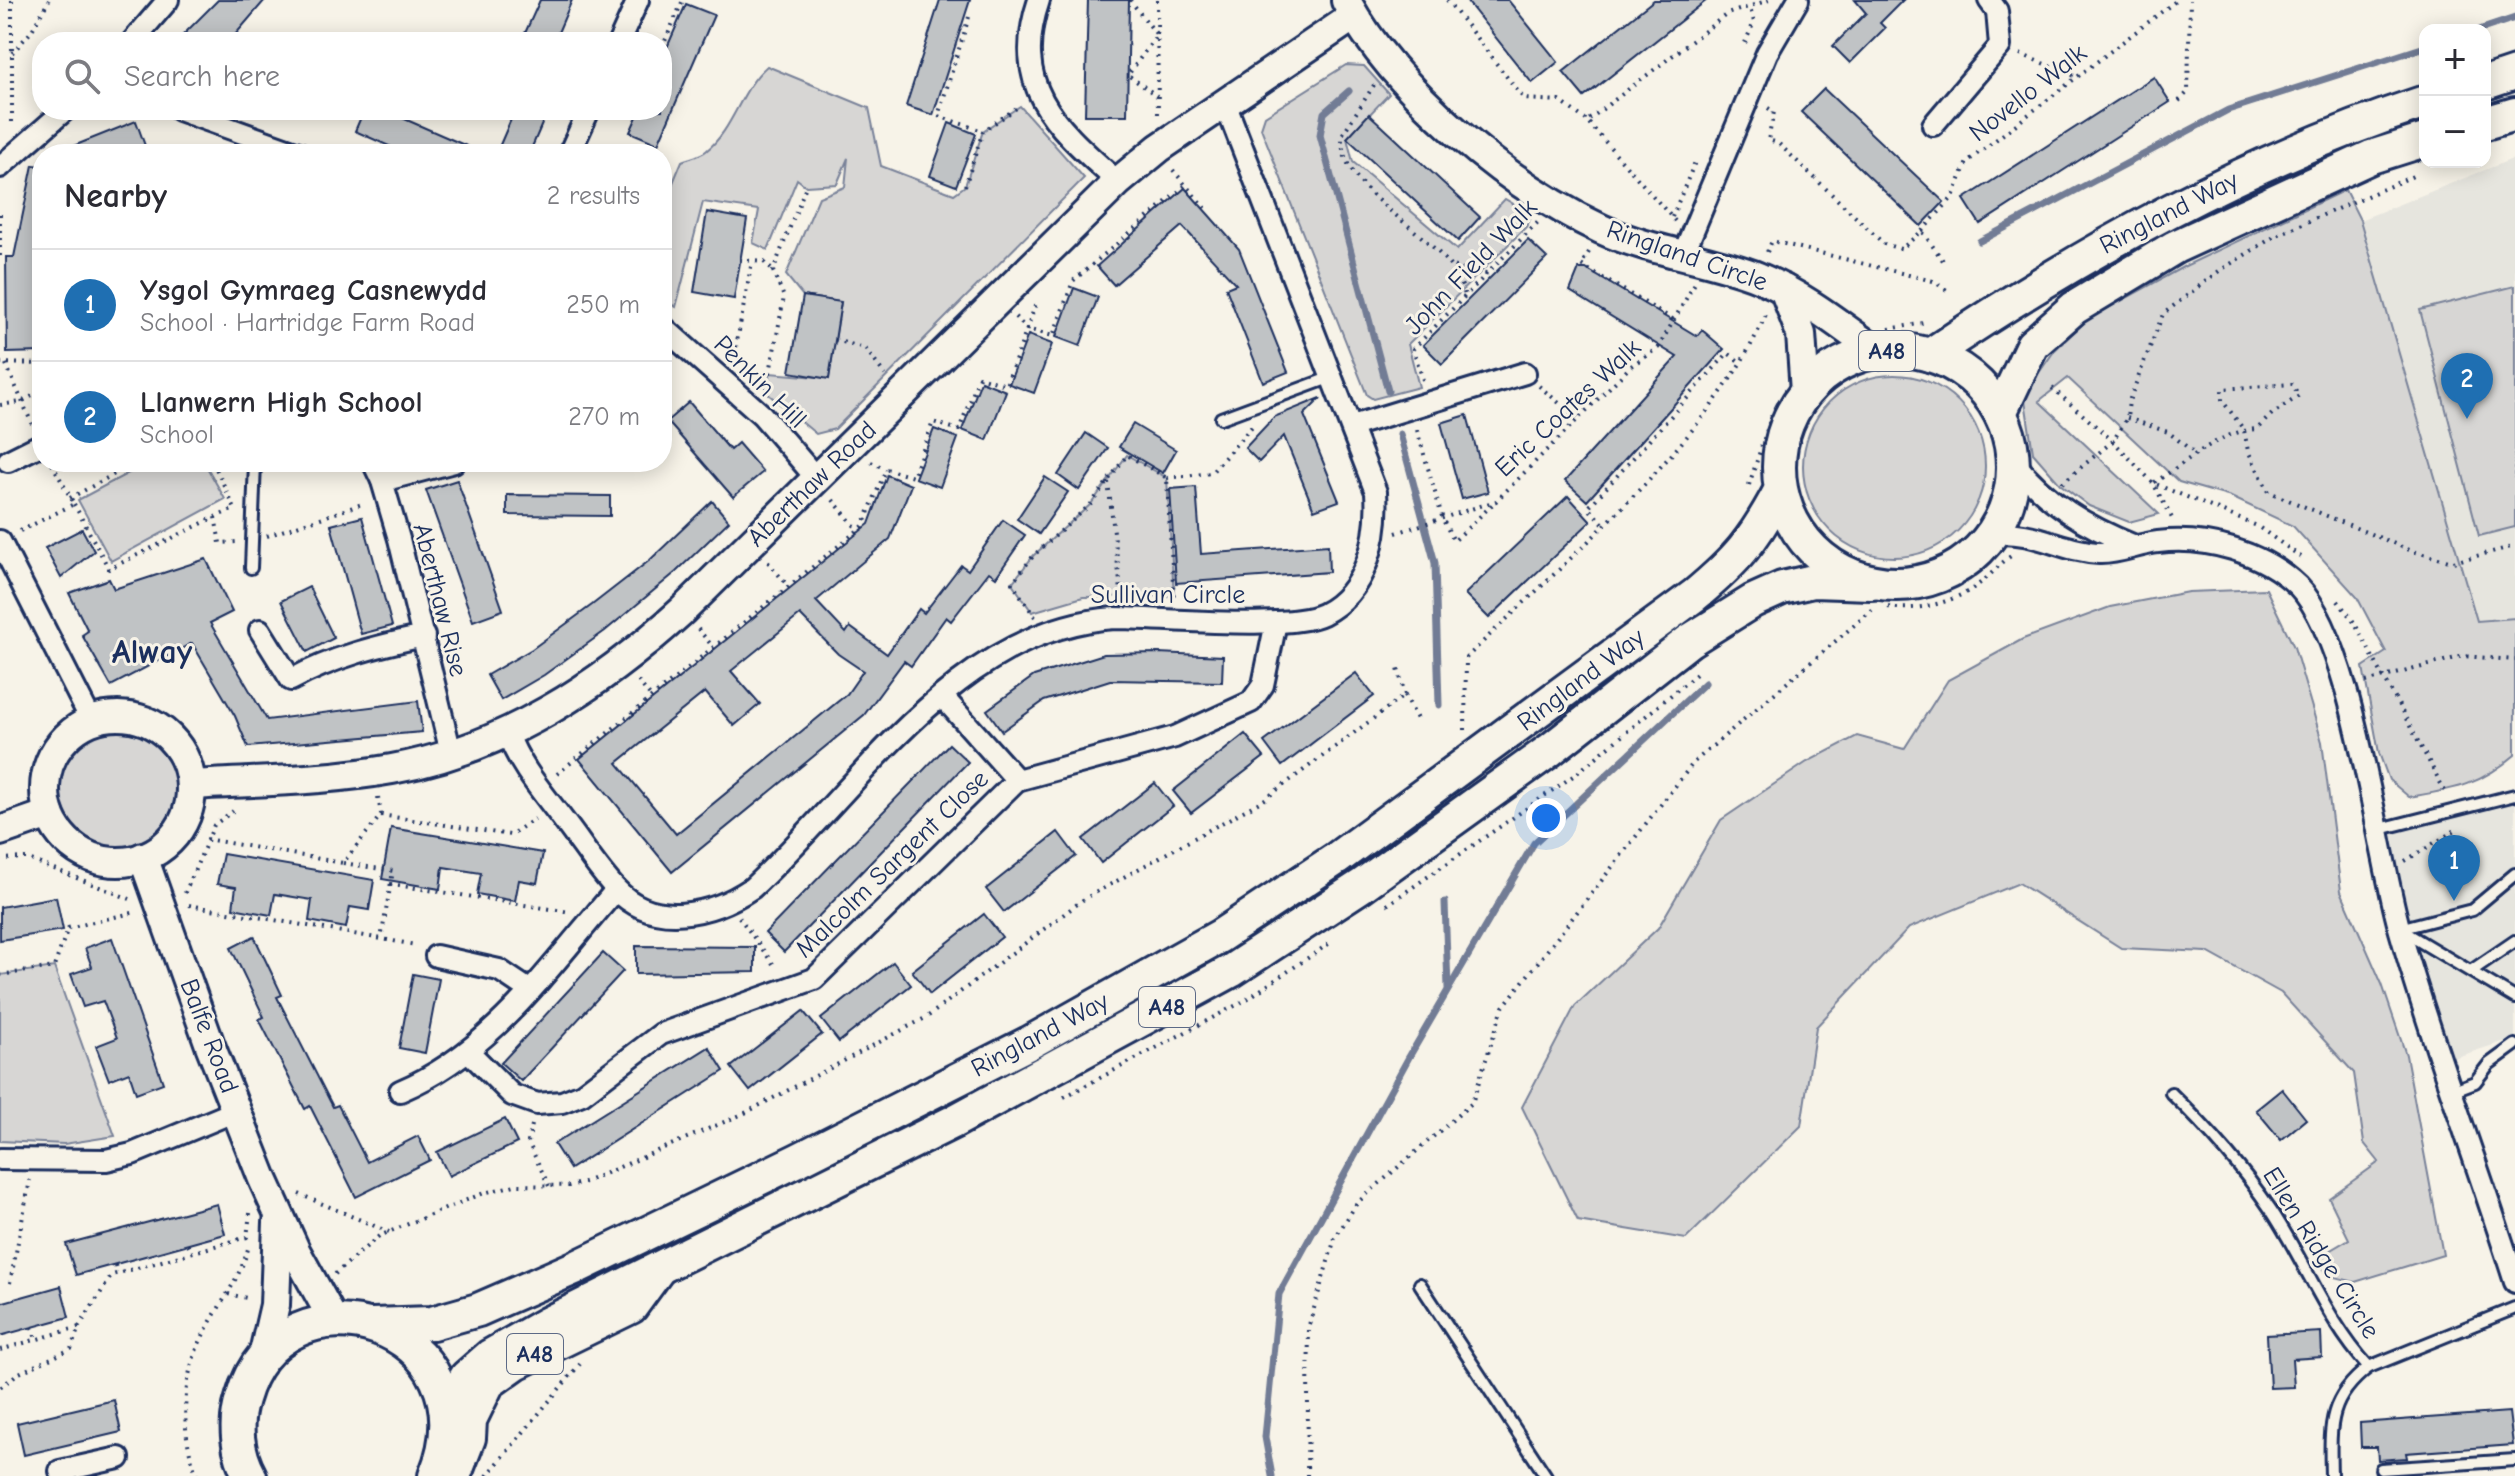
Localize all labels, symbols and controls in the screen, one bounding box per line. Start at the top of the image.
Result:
map controls [2419,24,2491,168]
button: + [2419,24,2491,96]
search box [32,32,672,120]
street label: Novello Walk [1964,38,2093,148]
icon: search [60,54,104,98]
text: Search here [124,59,280,94]
button: − [2419,96,2491,168]
street label: Ringland Way [2095,165,2244,261]
text: Nearby [64,176,167,216]
text: 2 results [547,181,640,211]
street label: John Field Walk [1399,193,1544,341]
street label: Ringland Circle [1603,214,1771,298]
text: Ysgol Gymraeg Casnewydd [140,273,487,308]
text: 1 [85,290,95,320]
text: 250 m [566,290,640,320]
text: School · Hartridge Farm Road [140,308,475,338]
street label: Penkin Hill [707,329,813,435]
road number: A48 [1859,331,1915,371]
street label: Eric Coates Walk [1489,333,1647,483]
pin: 2 [2441,353,2493,419]
text: Llanwern High School [140,385,422,420]
text: 2 [84,402,96,432]
text: 270 m [568,402,640,432]
street label: Aberthaw Road [741,415,883,553]
text: School [140,420,214,450]
street label: Aberthaw Rise [407,520,473,680]
street label: Sullivan Circle [1091,580,1245,610]
street label: Ringland Way [1512,622,1651,738]
district label: Alway [112,632,193,672]
street label: Malcolm Sargent Close [789,764,995,964]
your location [1526,798,1566,838]
pin: 1 [2428,835,2480,901]
street label: Balfe Road [174,975,244,1097]
street label: Ringland Way [966,986,1114,1084]
road number: A48 [1139,987,1195,1027]
street label: Ellen Ridge Circle [2256,1162,2386,1344]
road number: A48 [507,1334,563,1374]

